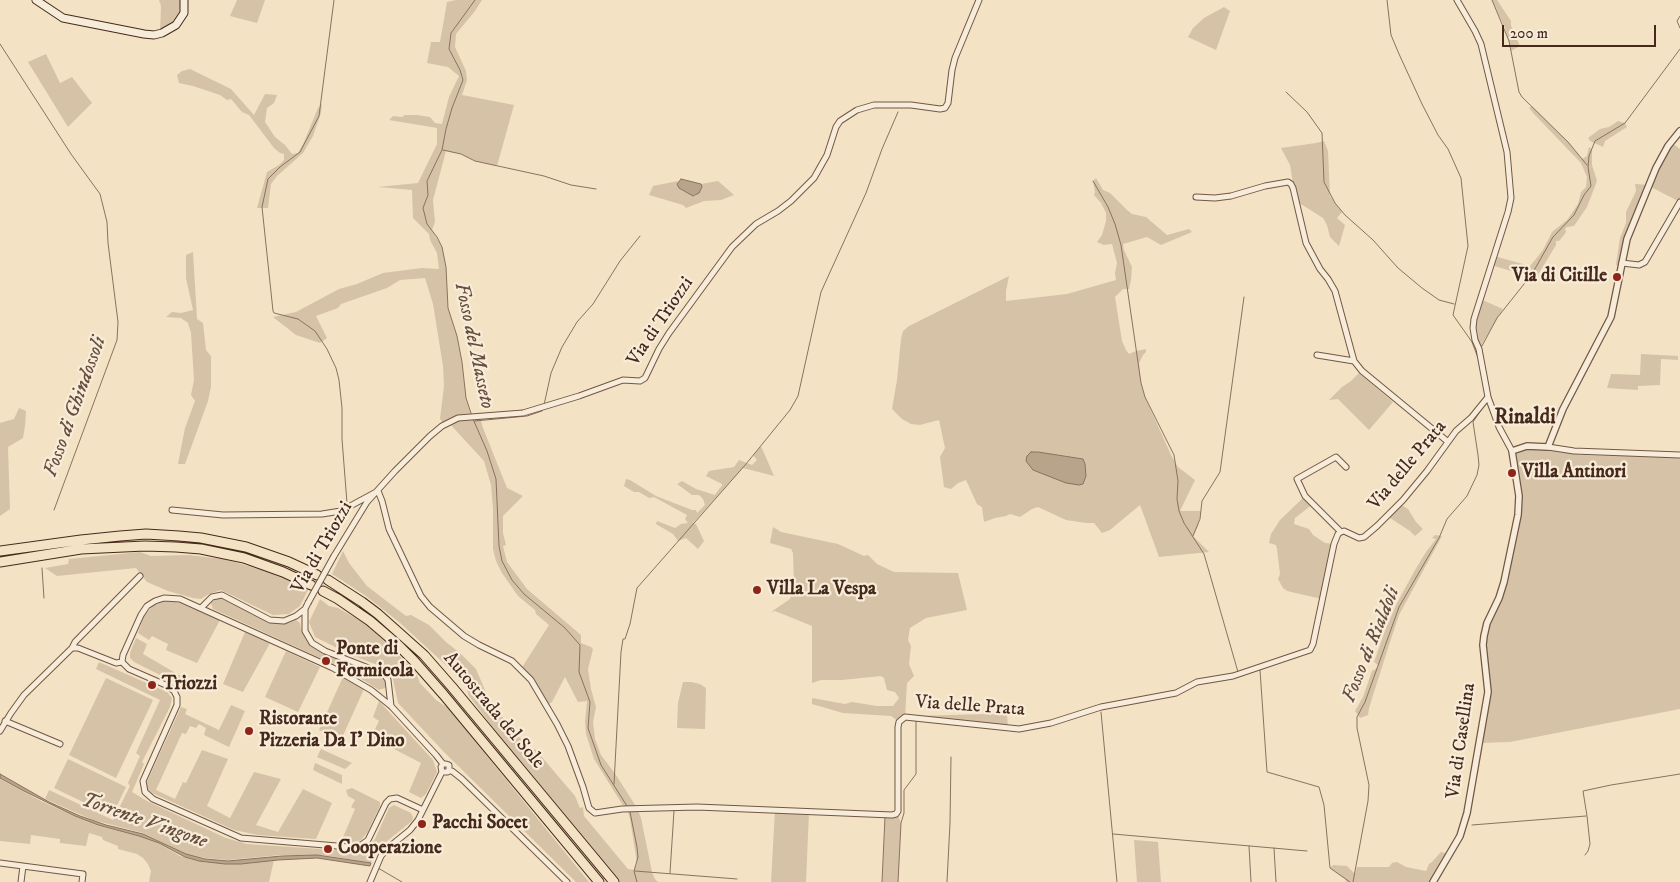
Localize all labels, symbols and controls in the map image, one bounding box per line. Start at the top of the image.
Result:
scale bar [1505,15,1659,47]
text: 200 m [1510,24,1548,43]
place label: Via di Citille [1512,266,1607,288]
marker: Via di Citille [1611,271,1623,283]
street label: Via di Triozzi [623,273,699,371]
water label: Fosso del Masseto [448,281,498,411]
water label: Fosso di Ghindossoli [39,333,113,481]
district label: Rinaldi [1494,406,1556,432]
street label: Via delle Prata [1364,417,1452,515]
place label: Villa Antinori [1522,462,1626,484]
marker: Villa Antinori [1506,467,1518,479]
street label: Via di Triozzi [288,498,358,598]
place label: Villa La Vespa [767,579,876,601]
marker: Villa La Vespa [751,584,763,596]
water label: Fosso di Rialdoli [1338,584,1406,706]
place label: Ponte di Formicola [336,639,414,683]
street label: Autostrada del Sole [437,648,549,774]
marker: Ponte di Formicola [320,655,332,667]
place label: Triozzi [162,674,217,696]
marker: Triozzi [146,679,158,691]
street label: Via di Casellina [1443,682,1481,800]
street label: Via delle Prata [914,692,1026,722]
place label: Ristorante Pizzeria Da I' Dino [259,709,405,753]
marker: Ristorante Pizzeria Da I' Dino [243,725,255,737]
water label: Torrente Vingone [78,789,210,855]
place label: Pacchi Socet [432,813,528,835]
marker: Pacchi Socet [416,818,428,830]
place label: Cooperazione [338,838,442,860]
marker: Cooperazione [322,843,334,855]

